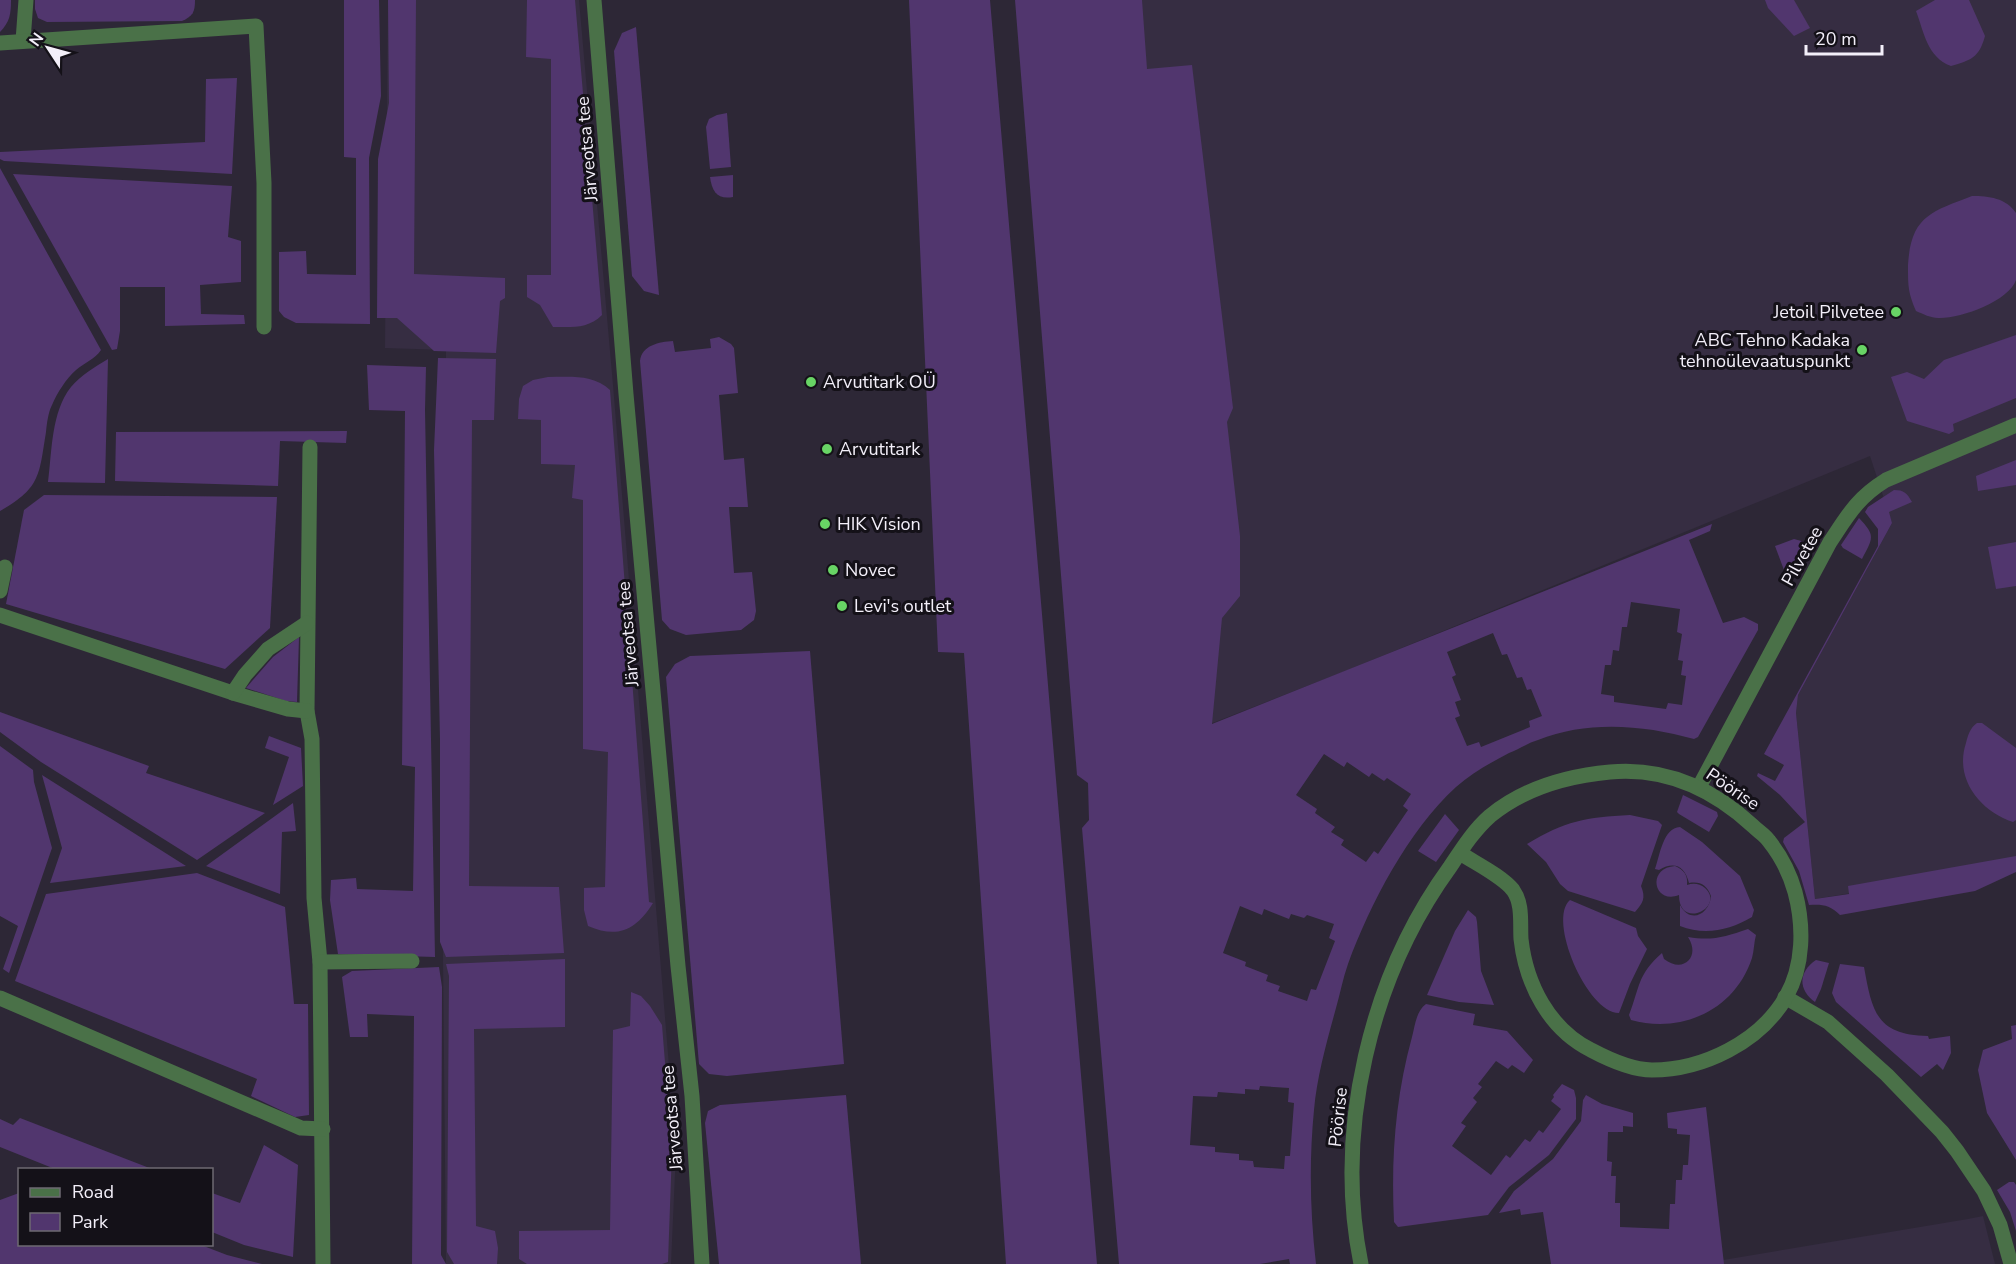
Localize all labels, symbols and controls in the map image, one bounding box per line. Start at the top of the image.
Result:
north arrow [18,18,78,78]
scale bar [1806,18,1882,56]
text: 20 m [1815,27,1857,51]
text: N [24,28,49,51]
street label: Järveotsa tee [570,95,604,204]
place label: Jetoil Pilvetee [1772,300,1884,324]
marker: Jetoil Pilvetee [1889,305,1903,319]
place label: ABC Tehno Kadaka tehnoülevaatuspunkt [1680,328,1851,373]
marker: ABC Tehno Kadaka tehnoülevaatuspunkt [1855,343,1869,357]
place label: Arvutitark OÜ [823,370,936,394]
marker: Arvutitark OÜ [804,375,818,389]
place label: Arvutitark [839,437,921,461]
marker: Arvutitark [820,442,834,456]
place label: HIK Vision [837,512,921,536]
marker: HIK Vision [818,517,832,531]
street label: Pilvetee [1776,522,1828,590]
place label: Novec [845,558,895,582]
marker: Novec [826,563,840,577]
street label: Järveotsa tee [611,580,645,689]
place label: Levi's outlet [854,594,952,618]
marker: Levi's outlet [835,599,849,613]
street label: Pöörise [1701,762,1765,816]
street label: Järveotsa tee [655,1064,689,1173]
street label: Pöörise [1323,1086,1353,1148]
legend [18,1168,213,1246]
text: Road [72,1180,114,1204]
text: Park [72,1210,109,1234]

